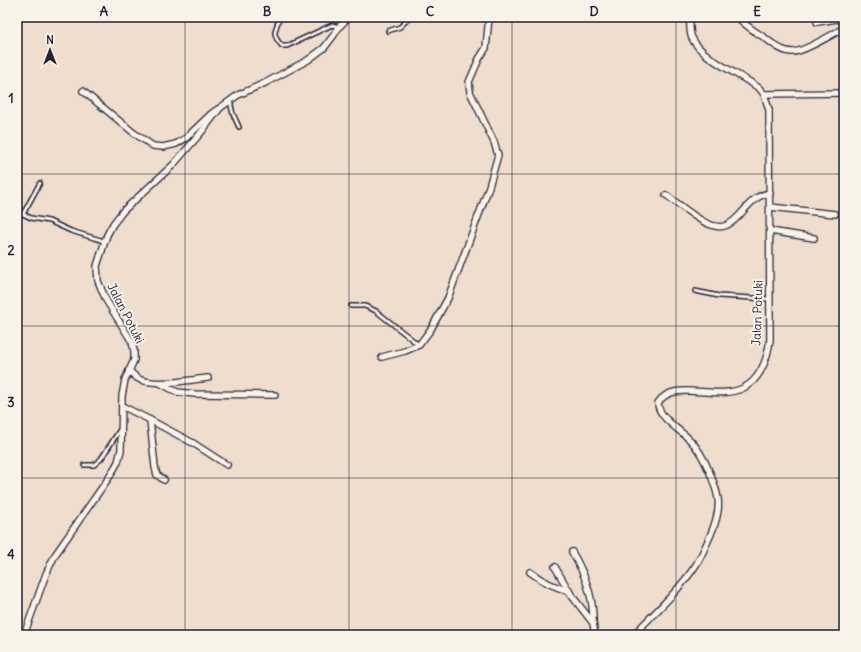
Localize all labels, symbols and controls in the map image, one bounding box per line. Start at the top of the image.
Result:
text: A [100,3,109,20]
text: B [263,3,272,20]
text: C [426,3,435,20]
text: D [589,3,599,20]
text: E [753,3,761,20]
north arrow [30,30,70,70]
text: N [46,33,54,47]
text: 1 [8,90,14,107]
text: 2 [7,242,15,259]
street label: Jalan Potuki [104,280,148,346]
street label: Jalan Potuki [748,280,766,346]
text: 3 [7,394,15,411]
text: 4 [7,546,15,563]

